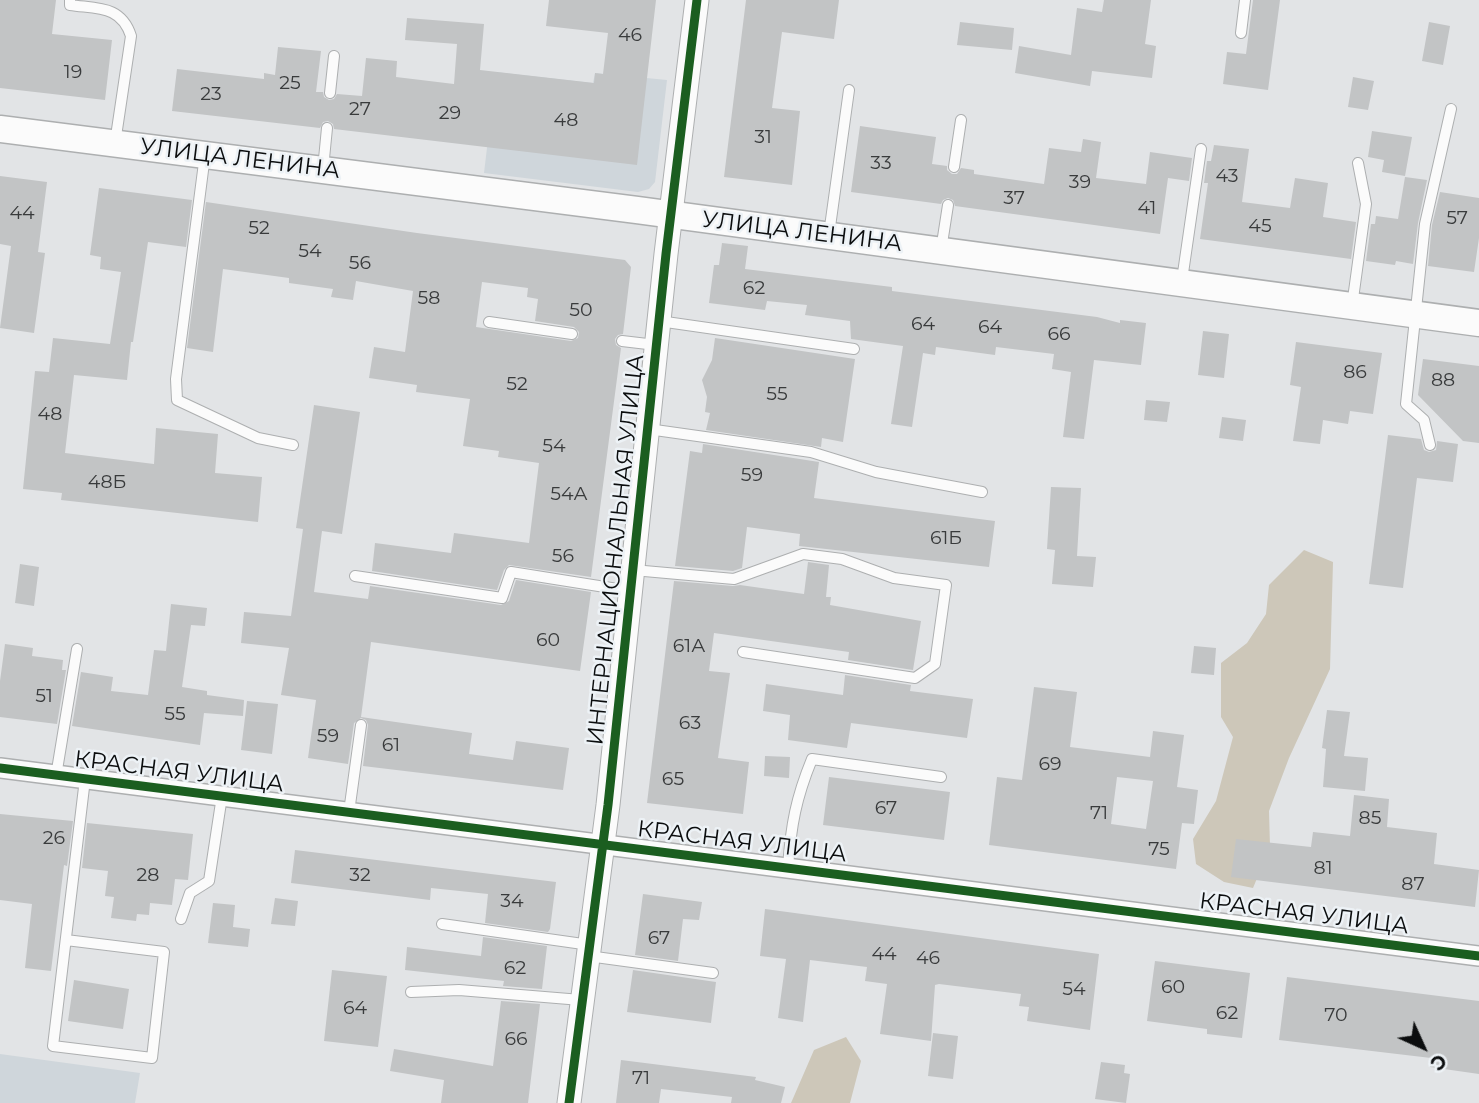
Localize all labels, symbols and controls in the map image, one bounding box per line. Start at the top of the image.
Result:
house number: 46 [618,24,642,46]
house number: 19 [64,61,82,83]
house number: 25 [279,72,301,94]
house number: 23 [200,83,222,105]
house number: 27 [349,98,371,120]
house number: 29 [439,102,461,124]
house number: 48 [554,109,578,131]
house number: 31 [754,126,772,148]
street label: УЛИЦА ЛЕНИНА [138,133,342,185]
house number: 33 [870,152,892,174]
house number: 43 [1216,165,1238,187]
house number: 39 [1069,171,1091,193]
house number: 37 [1003,187,1025,209]
house number: 41 [1138,197,1156,219]
house number: 44 [9,202,35,224]
street label: УЛИЦА ЛЕНИНА [700,206,904,258]
house number: 57 [1446,207,1468,229]
house number: 45 [1248,215,1272,237]
house number: 52 [248,217,270,239]
house number: 54 [298,240,322,262]
house number: 56 [349,252,371,274]
house number: 62 [743,277,765,299]
house number: 58 [418,287,440,309]
house number: 50 [569,299,593,321]
house number: 64 [911,313,935,335]
house number: 64 [978,316,1002,338]
house number: 66 [1047,323,1071,345]
street label: ИНТЕРНАЦИОНАЛЬНАЯ УЛИЦА [582,353,650,747]
house number: 86 [1343,361,1367,383]
house number: 88 [1431,369,1455,391]
house number: 52 [506,373,528,395]
house number: 55 [766,383,788,405]
house number: 48 [38,403,62,425]
house number: 54 [542,435,566,457]
house number: 59 [741,464,763,486]
house number: 48Б [88,471,126,493]
house number: 54А [550,483,588,505]
house number: 61Б [930,527,962,549]
house number: 56 [552,545,574,567]
house number: 60 [536,629,560,651]
house number: 61А [673,635,705,657]
house number: 51 [35,685,53,707]
house number: 55 [164,703,186,725]
house number: 63 [679,712,701,734]
house number: 59 [317,725,339,747]
house number: 61 [382,734,400,756]
street label: КРАСНАЯ УЛИЦА [73,745,285,799]
house number: 69 [1038,753,1062,775]
house number: 65 [662,768,684,790]
house number: 67 [875,797,897,819]
house number: 71 [1090,802,1108,824]
house number: 85 [1359,807,1381,829]
street label: КРАСНАЯ УЛИЦА [636,815,848,869]
house number: 26 [43,827,65,849]
house number: 75 [1148,838,1170,860]
house number: 81 [1314,857,1332,879]
house number: 28 [137,864,159,886]
house number: 32 [349,864,371,886]
house number: 87 [1401,873,1425,895]
street label: КРАСНАЯ УЛИЦА [1198,887,1410,941]
house number: 34 [500,890,524,912]
house number: 67 [648,927,670,949]
house number: 44 [871,943,897,965]
house number: 46 [916,947,940,969]
house number: 62 [504,957,526,979]
house number: 60 [1161,976,1185,998]
house number: 54 [1062,978,1086,1000]
house number: 64 [343,997,367,1019]
house number: 62 [1216,1002,1238,1024]
house number: 70 [1324,1004,1348,1026]
north arrow [1388,1012,1458,1082]
house number: 66 [504,1028,528,1050]
text: С [1425,1049,1451,1075]
house number: 71 [632,1067,650,1089]

